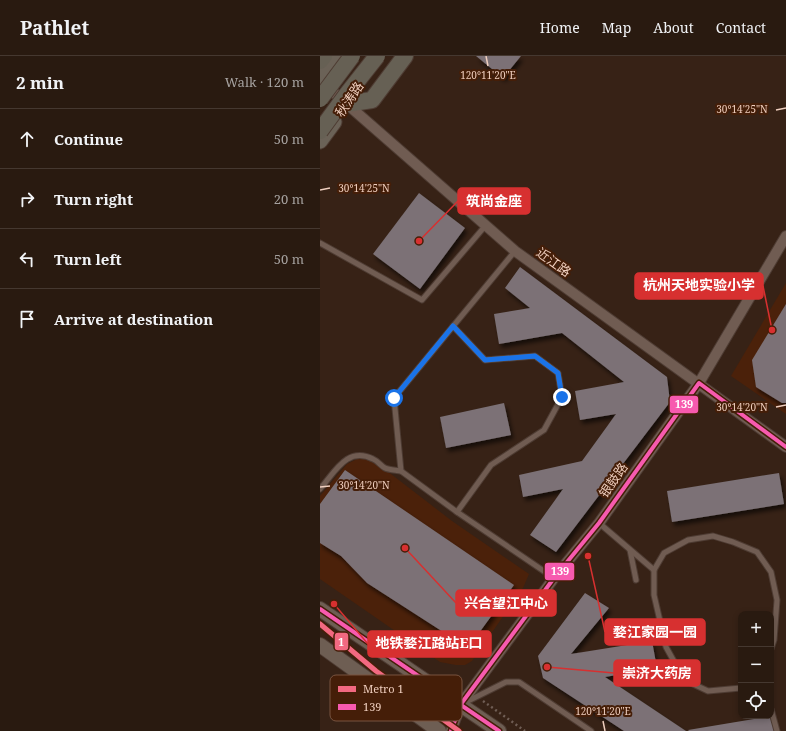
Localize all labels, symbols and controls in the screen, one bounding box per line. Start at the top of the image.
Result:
text: Pathlet [20,15,89,41]
text: Home [540,18,580,37]
text: Map [602,18,631,37]
text: About [653,18,694,37]
text: Contact [716,18,766,37]
text: 120°11'20"E [460,68,516,82]
text: 2 min [16,71,64,94]
text: Walk · 120 m [225,73,304,91]
street label: 秋涛路 [331,78,367,120]
text: 30°14'25"N [716,102,768,116]
icon: ahead [16,128,38,150]
text: Continue [54,129,123,149]
text: 50 m [274,130,304,148]
text: 30°14'25"N [338,181,390,195]
icon: right [16,188,38,210]
callout: 筑尚金座 [458,188,530,214]
text: Turn right [54,189,133,209]
text: 20 m [274,190,304,208]
text: 筑尚金座 [466,191,522,210]
street label: 近江路 [533,243,575,281]
icon: left [16,248,38,270]
text: Turn left [54,249,122,269]
text: 50 m [274,250,304,268]
callout: 杭州天地实验小学 [635,273,763,299]
text: 杭州天地实验小学 [643,275,755,294]
icon: arrive [16,308,38,330]
text: Arrive at destination [54,309,213,329]
route end [553,388,571,406]
route start [385,389,403,407]
line badge: 139 [669,395,699,414]
text: 139 [675,396,693,411]
text: 30°14'20"N [716,400,768,414]
street label: 银鼓路 [594,459,632,501]
text: 30°14'20"N [338,478,390,492]
line badge: 139 [544,562,575,581]
text: 139 [551,563,569,578]
callout: 兴合望江中心 [456,590,556,616]
text: 兴合望江中心 [464,593,548,612]
map controls [738,611,774,719]
button: + [738,611,774,647]
callout: 婺江家园一园 [605,619,705,645]
text: 婺江家园一园 [613,622,697,641]
callout: 地铁婺江路站E口 [368,631,491,657]
line badge: 1 [334,632,349,651]
text: 地铁婺江路站E口 [375,633,483,652]
text: 1 [338,634,344,649]
button: − [738,647,774,683]
callout: 崇济大药房 [614,660,700,686]
text: 崇济大药房 [622,663,692,682]
legend [330,675,462,721]
text: Metro 1 [363,681,404,696]
button: locate [738,683,774,719]
text: 139 [363,699,381,714]
text: 120°11'20"E [575,704,631,718]

